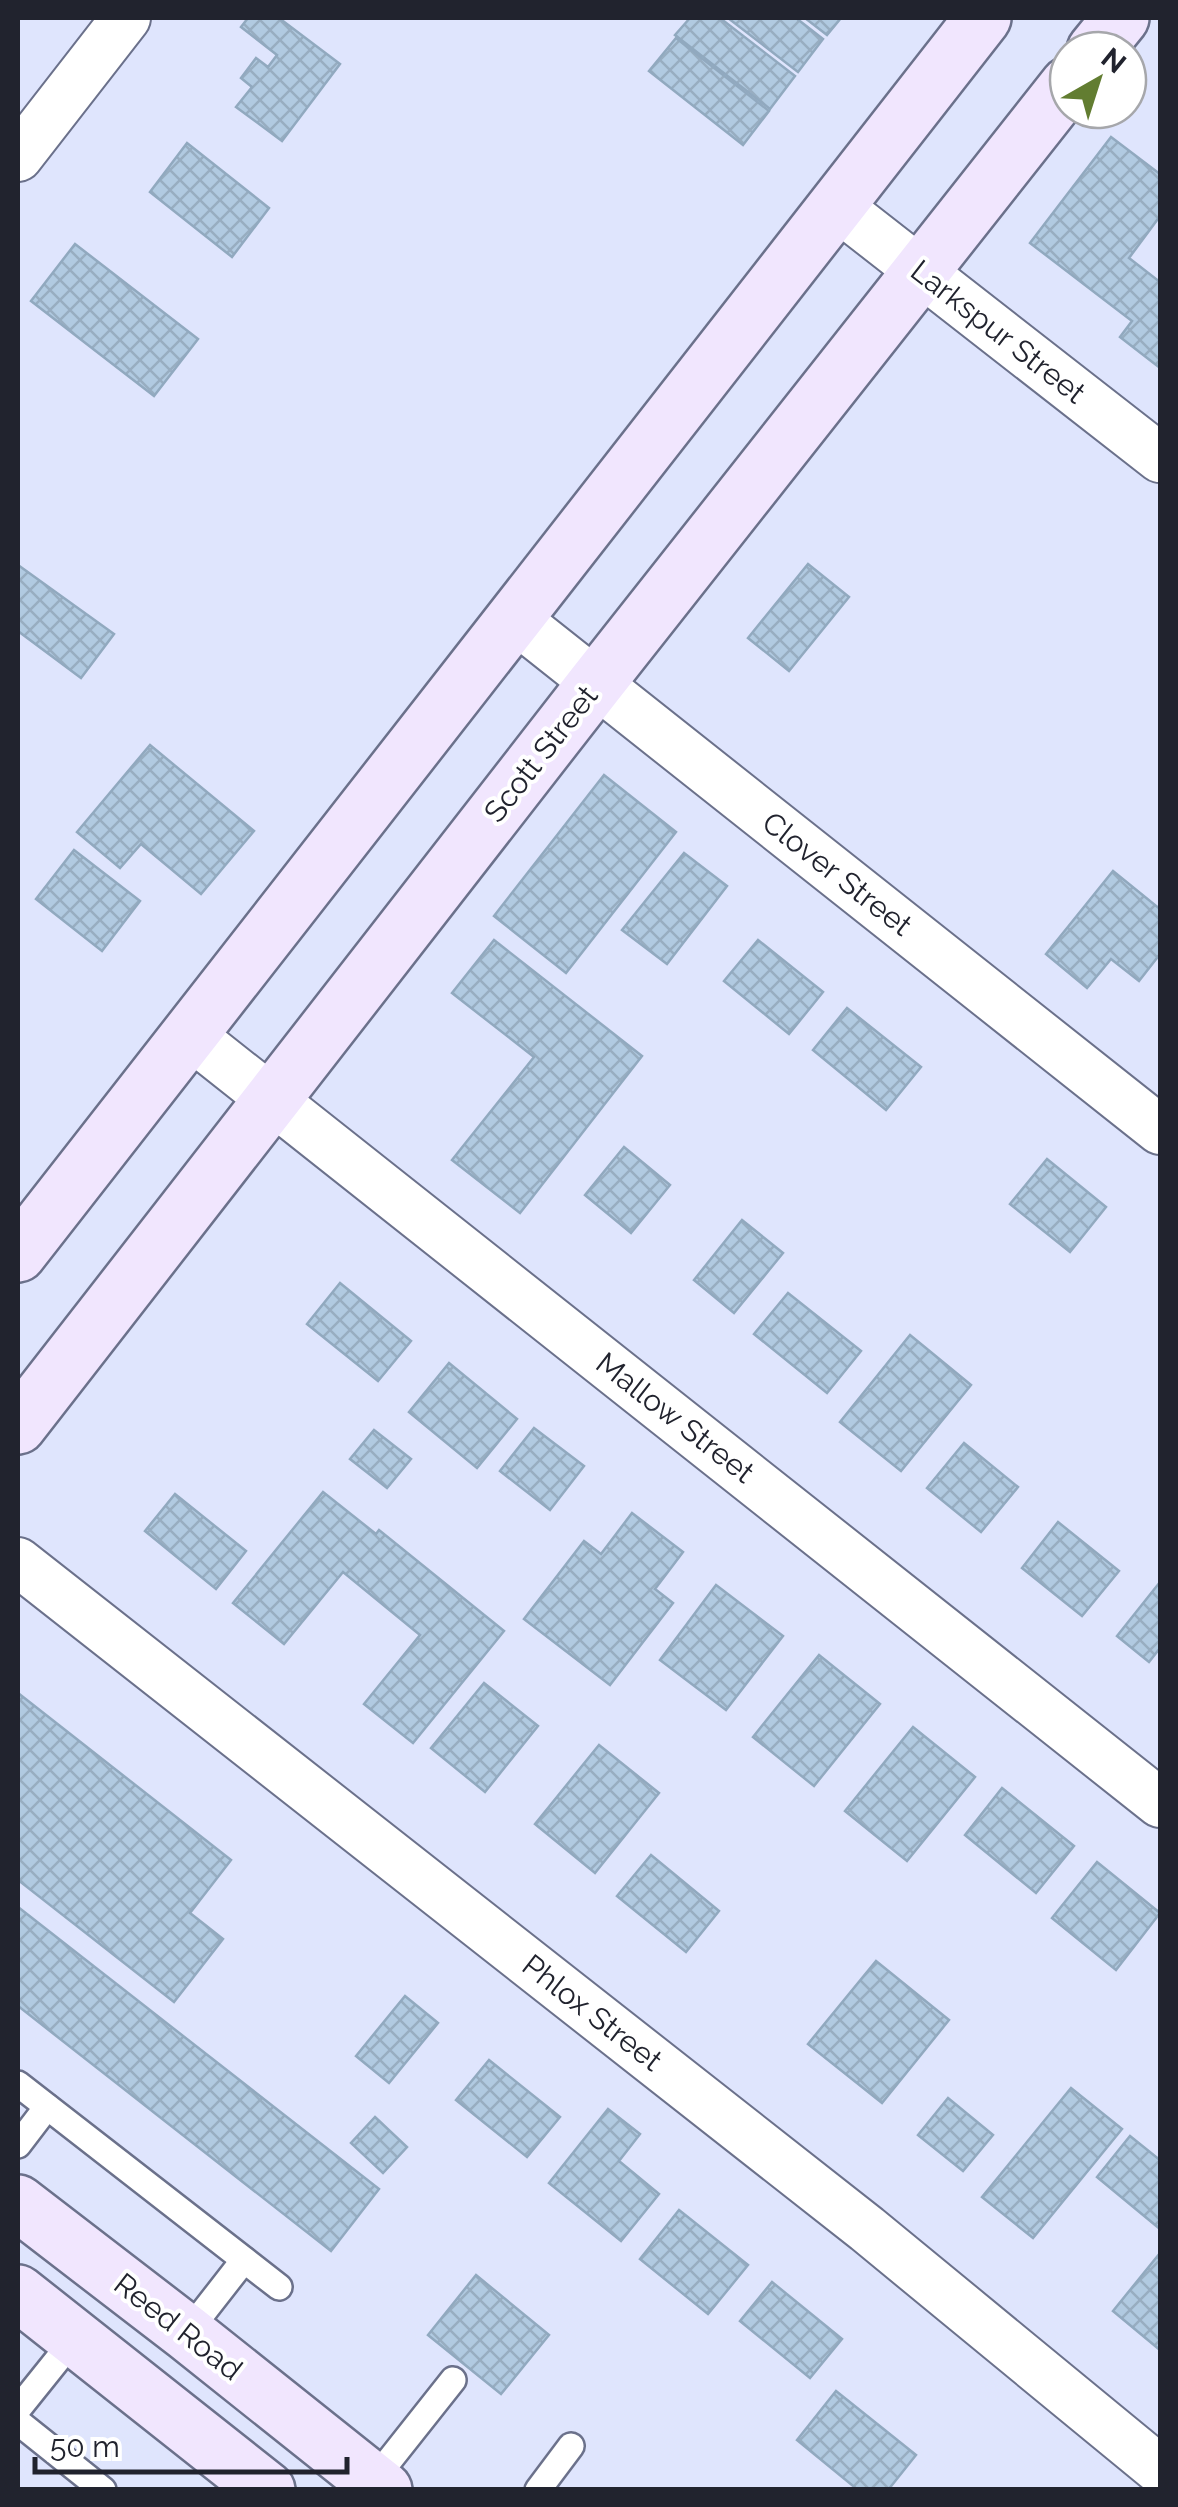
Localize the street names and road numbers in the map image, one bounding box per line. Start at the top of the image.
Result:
street label: Larkspur Street [904,253,1093,411]
street label: Scott Street [477,679,605,829]
street label: Clover Street [756,804,919,943]
street label: Mallow Street [589,1345,761,1490]
street label: Phlox Street [516,1947,669,2078]
street label: Reed Road [107,2266,249,2387]

